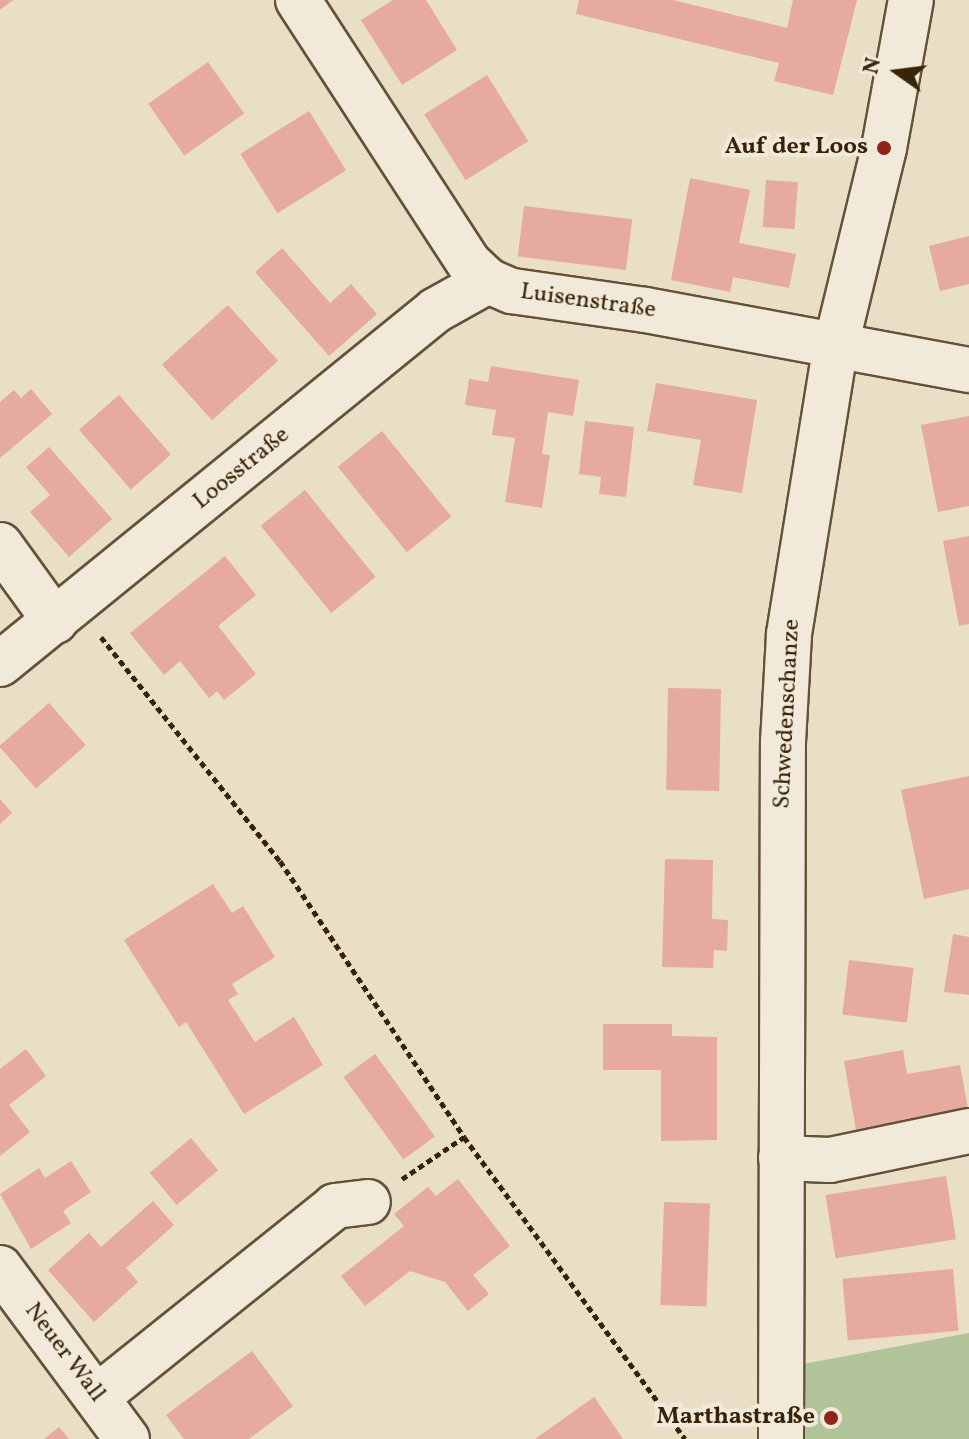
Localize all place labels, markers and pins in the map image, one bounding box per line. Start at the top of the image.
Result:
place label: Auf der Loos [727,134,868,162]
marker: Auf der Loos [875,139,893,157]
place label: Marthastraße [656,1404,815,1432]
marker: Marthastraße [822,1409,840,1427]

